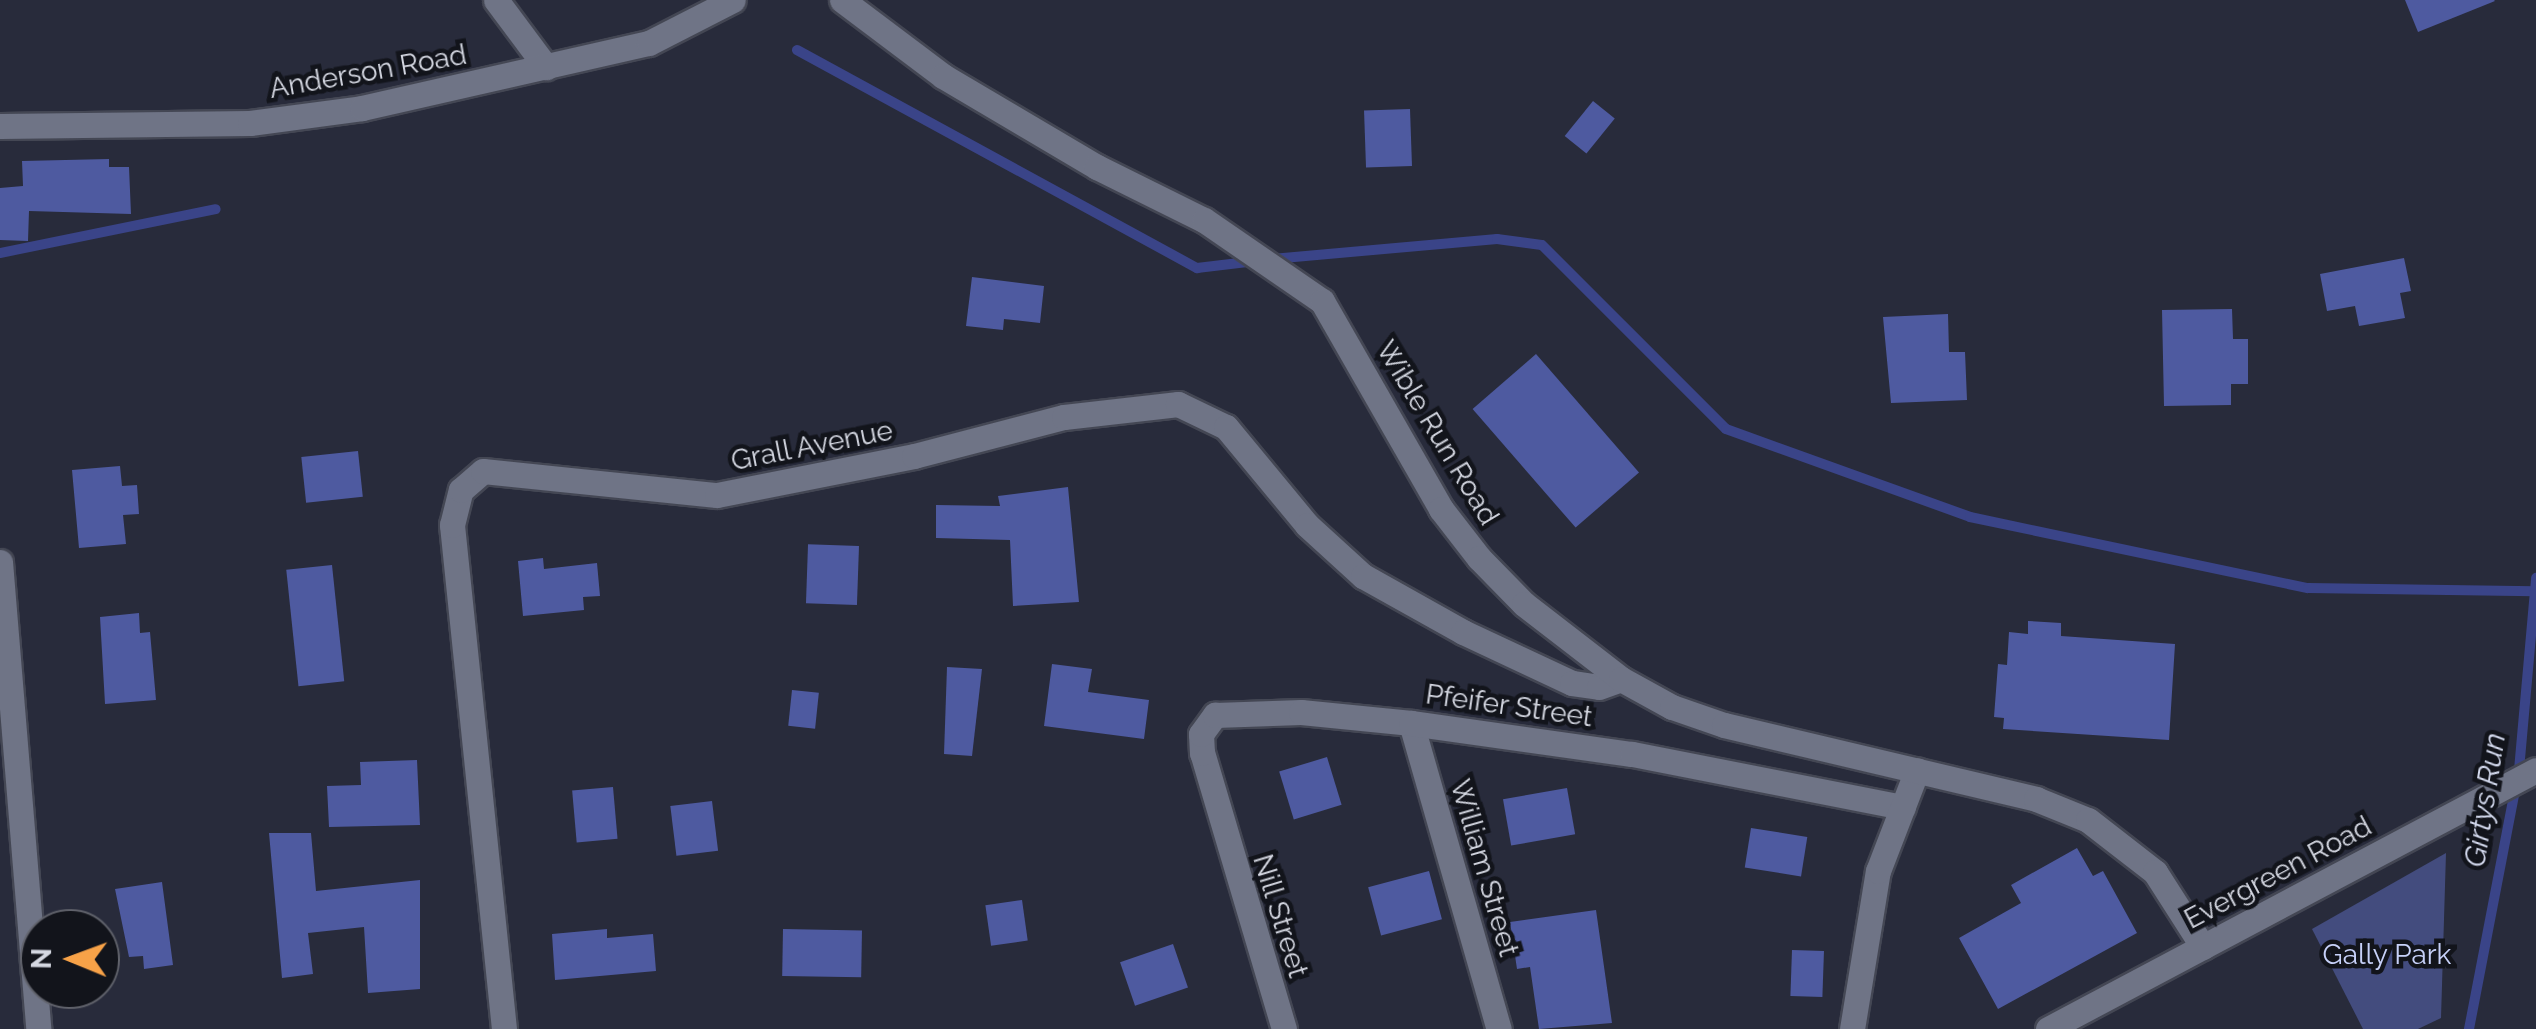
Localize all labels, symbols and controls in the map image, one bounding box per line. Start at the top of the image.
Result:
street label: Anderson Road [267,38,469,106]
street label: Wible Run Road [1369,335,1505,531]
street label: Grall Avenue [727,414,897,478]
street label: Pfeifer Street [1423,678,1595,734]
water label: Girtys Run [2457,730,2513,870]
street label: William Street [1443,776,1525,960]
street label: Evergreen Road [2179,810,2377,936]
street label: Nill Street [1245,850,1315,982]
north arrow [20,909,120,1009]
park label: Gally Park [2322,938,2452,972]
text: N [25,948,58,969]

